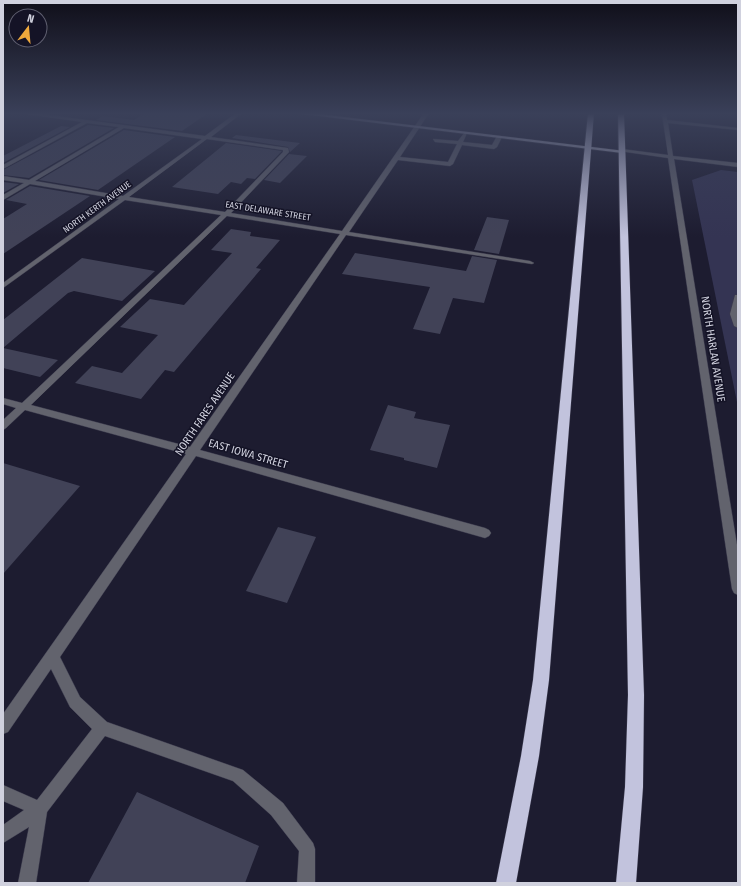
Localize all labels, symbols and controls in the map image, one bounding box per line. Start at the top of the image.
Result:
north arrow [8,8,48,48]
text: N [26,12,36,26]
street label: NORTH KERTH AVENUE [61,179,133,235]
street label: EAST DELAWARE STREET [225,199,312,223]
street label: NORTH HARLAN AVENUE [698,295,728,403]
street label: NORTH FARES AVENUE [172,370,238,458]
street label: EAST IOWA STREET [207,436,290,472]

